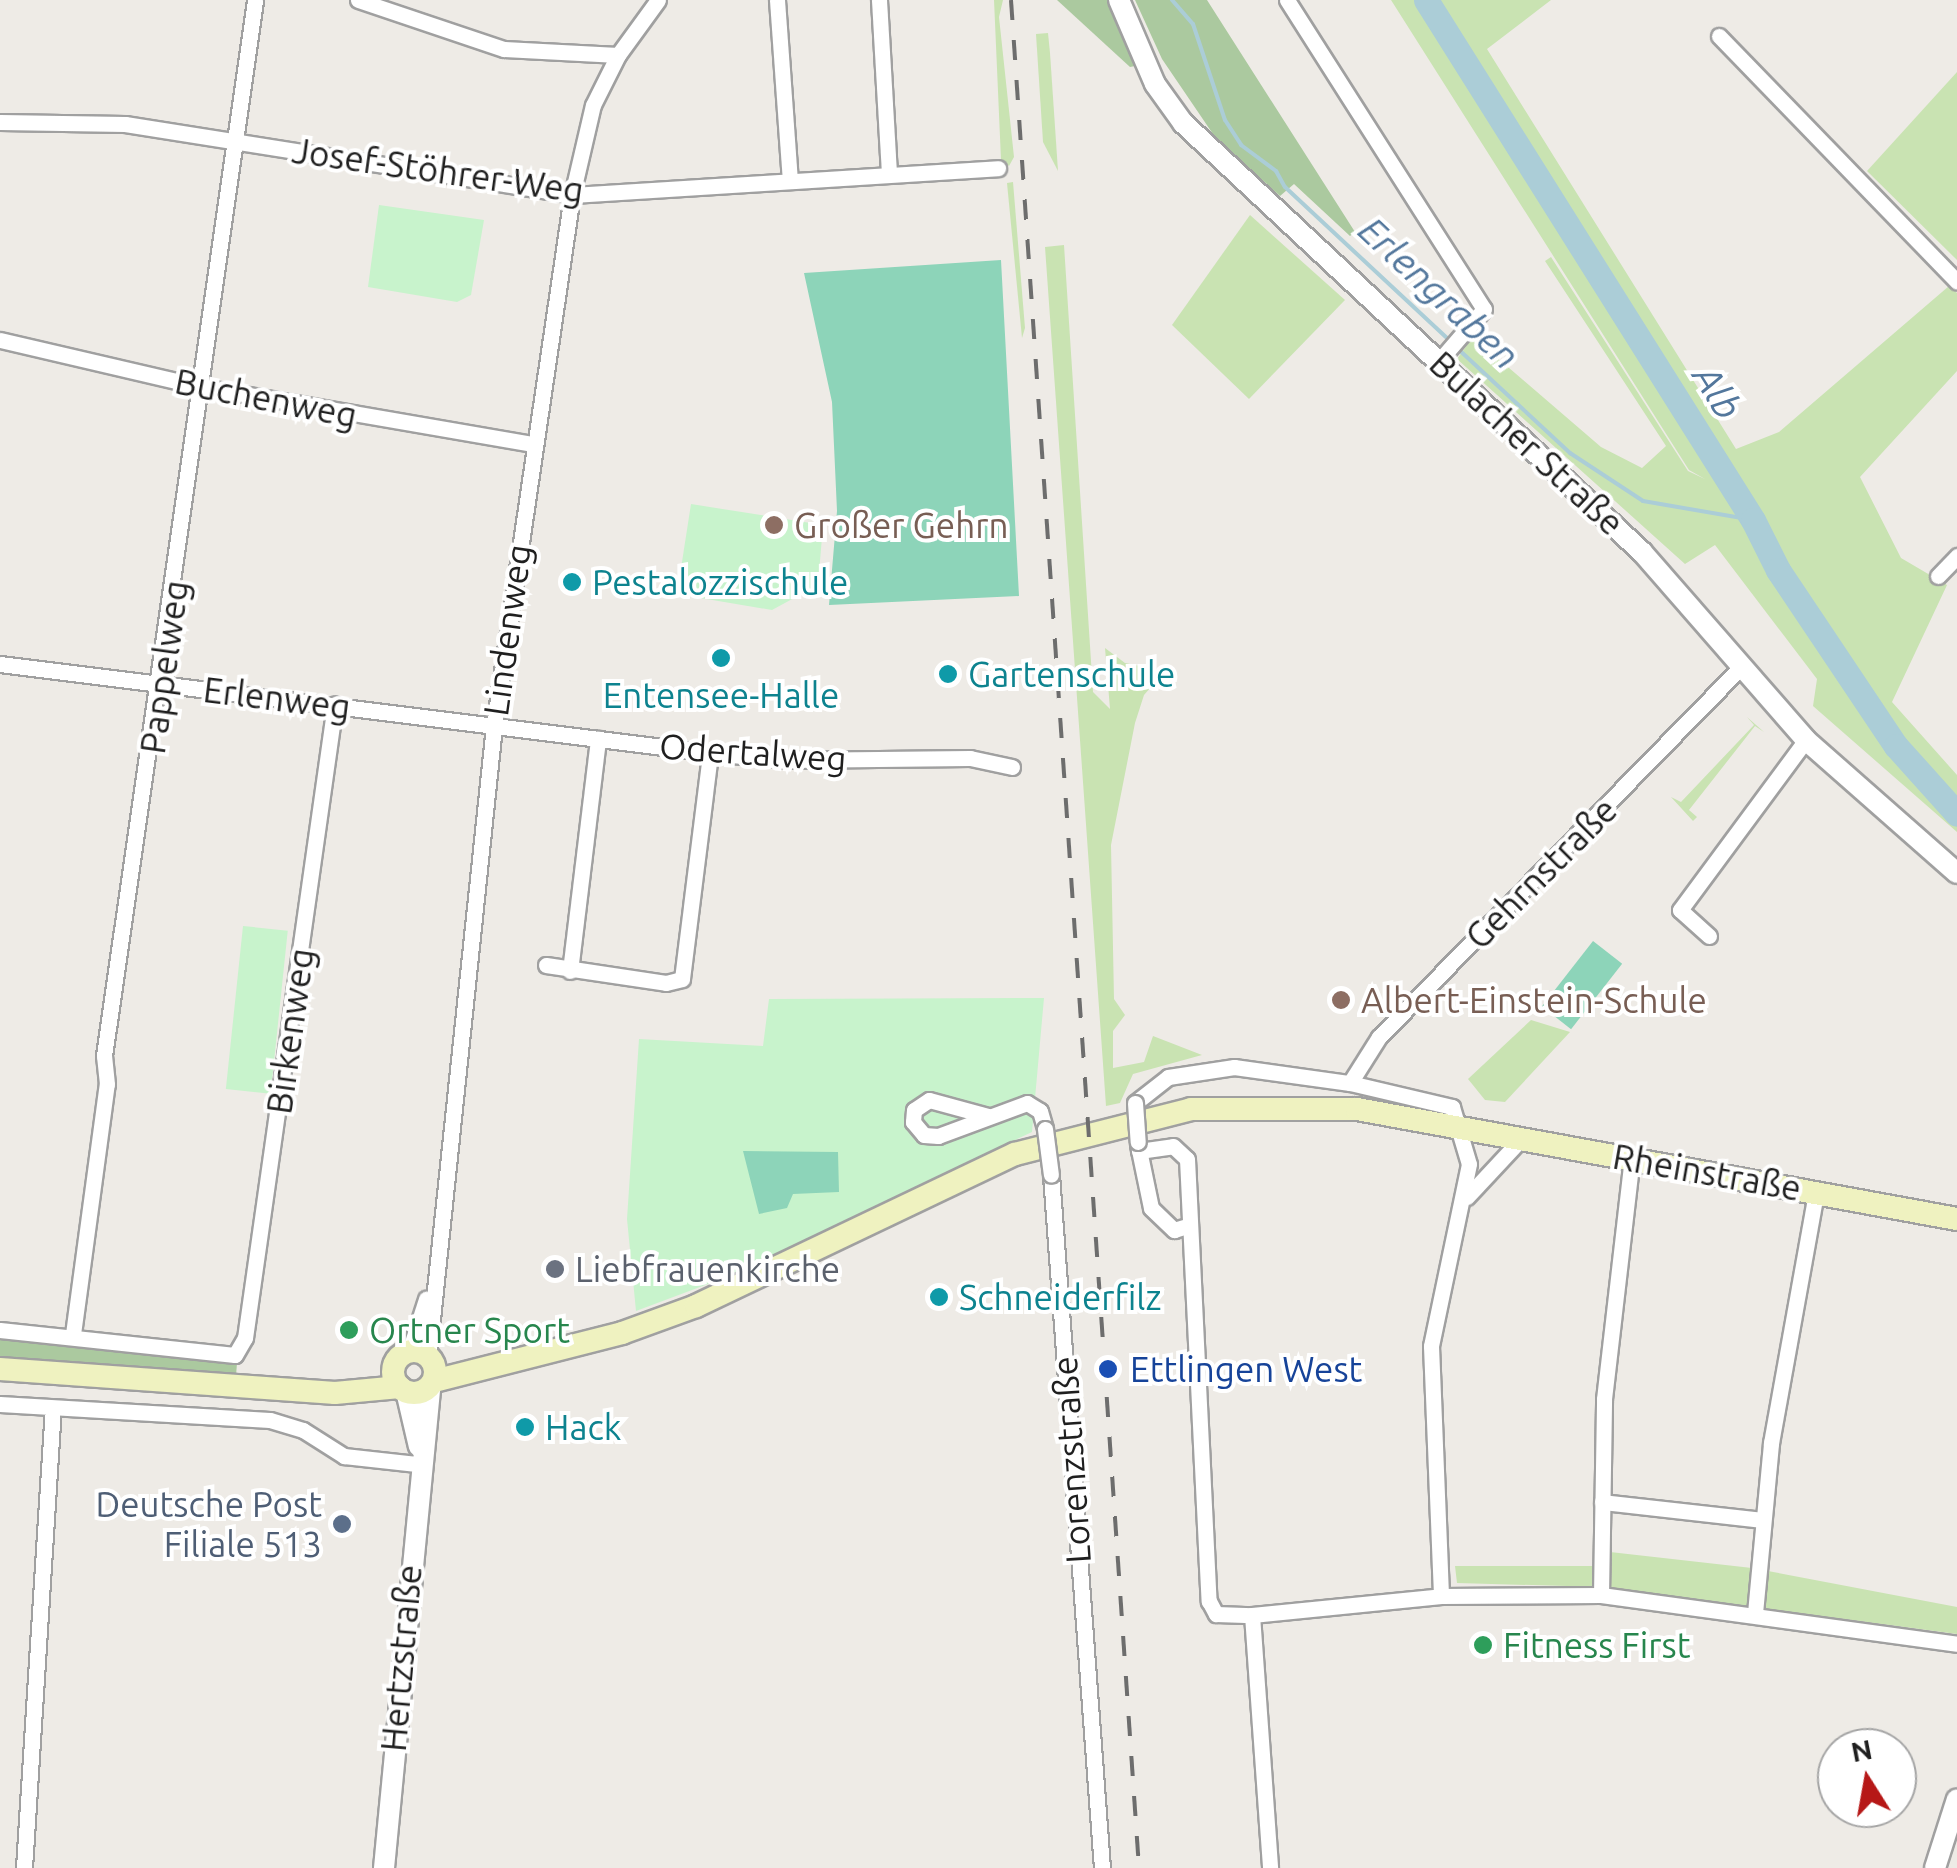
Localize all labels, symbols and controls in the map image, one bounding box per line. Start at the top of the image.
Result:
street label: Josef-Stöhrer-Weg [290,129,586,211]
water label: Erlengraben [1349,207,1529,379]
street label: Bulacher Straße [1421,342,1633,544]
water label: Alb [1683,356,1751,428]
street label: Buchenweg [172,360,360,436]
place label: Großer Gehrn [794,504,1008,546]
marker: Großer Gehrn [763,514,785,536]
street label: Lindenweg [474,542,540,718]
place label: Pestalozzischule [592,561,848,603]
marker: Pestalozzischule [561,571,583,593]
street label: Pappelweg [131,578,197,756]
marker: Entensee-Halle [710,647,732,669]
place label: Gartenschule [968,653,1175,695]
marker: Gartenschule [937,663,959,685]
street label: Erlenweg [201,668,353,728]
place label: Entensee-Halle [603,674,839,716]
street label: Odertalweg [658,725,848,779]
street label: Gehrnstraße [1457,789,1625,957]
street label: Birkenweg [258,945,322,1117]
place label: Albert-Einstein-Schule [1361,979,1707,1021]
marker: Albert-Einstein-Schule [1330,989,1352,1011]
street label: Rheinstraße [1610,1135,1804,1209]
place label: Liebfrauenkirche [575,1248,840,1290]
marker: Liebfrauenkirche [544,1258,566,1280]
place label: Schneiderfilz [959,1276,1162,1318]
marker: Schneiderfilz [928,1286,950,1308]
place label: Ortner Sport [369,1309,570,1351]
marker: Ortner Sport [338,1319,360,1341]
place label: Ettlingen West [1130,1348,1362,1390]
street label: Lorenzstraße [1043,1355,1099,1565]
marker: Ettlingen West [1095,1356,1121,1382]
place label: Hack [545,1406,621,1448]
marker: Hack [514,1416,536,1438]
place label: Deutsche Post Filiale 513 [95,1483,322,1565]
marker: Deutsche Post Filiale 513 [331,1513,353,1535]
street label: Hertzstraße [372,1563,430,1753]
place label: Fitness First [1503,1624,1690,1666]
marker: Fitness First [1472,1634,1494,1656]
north arrow [1817,1728,1917,1828]
text: N [1848,1733,1875,1767]

